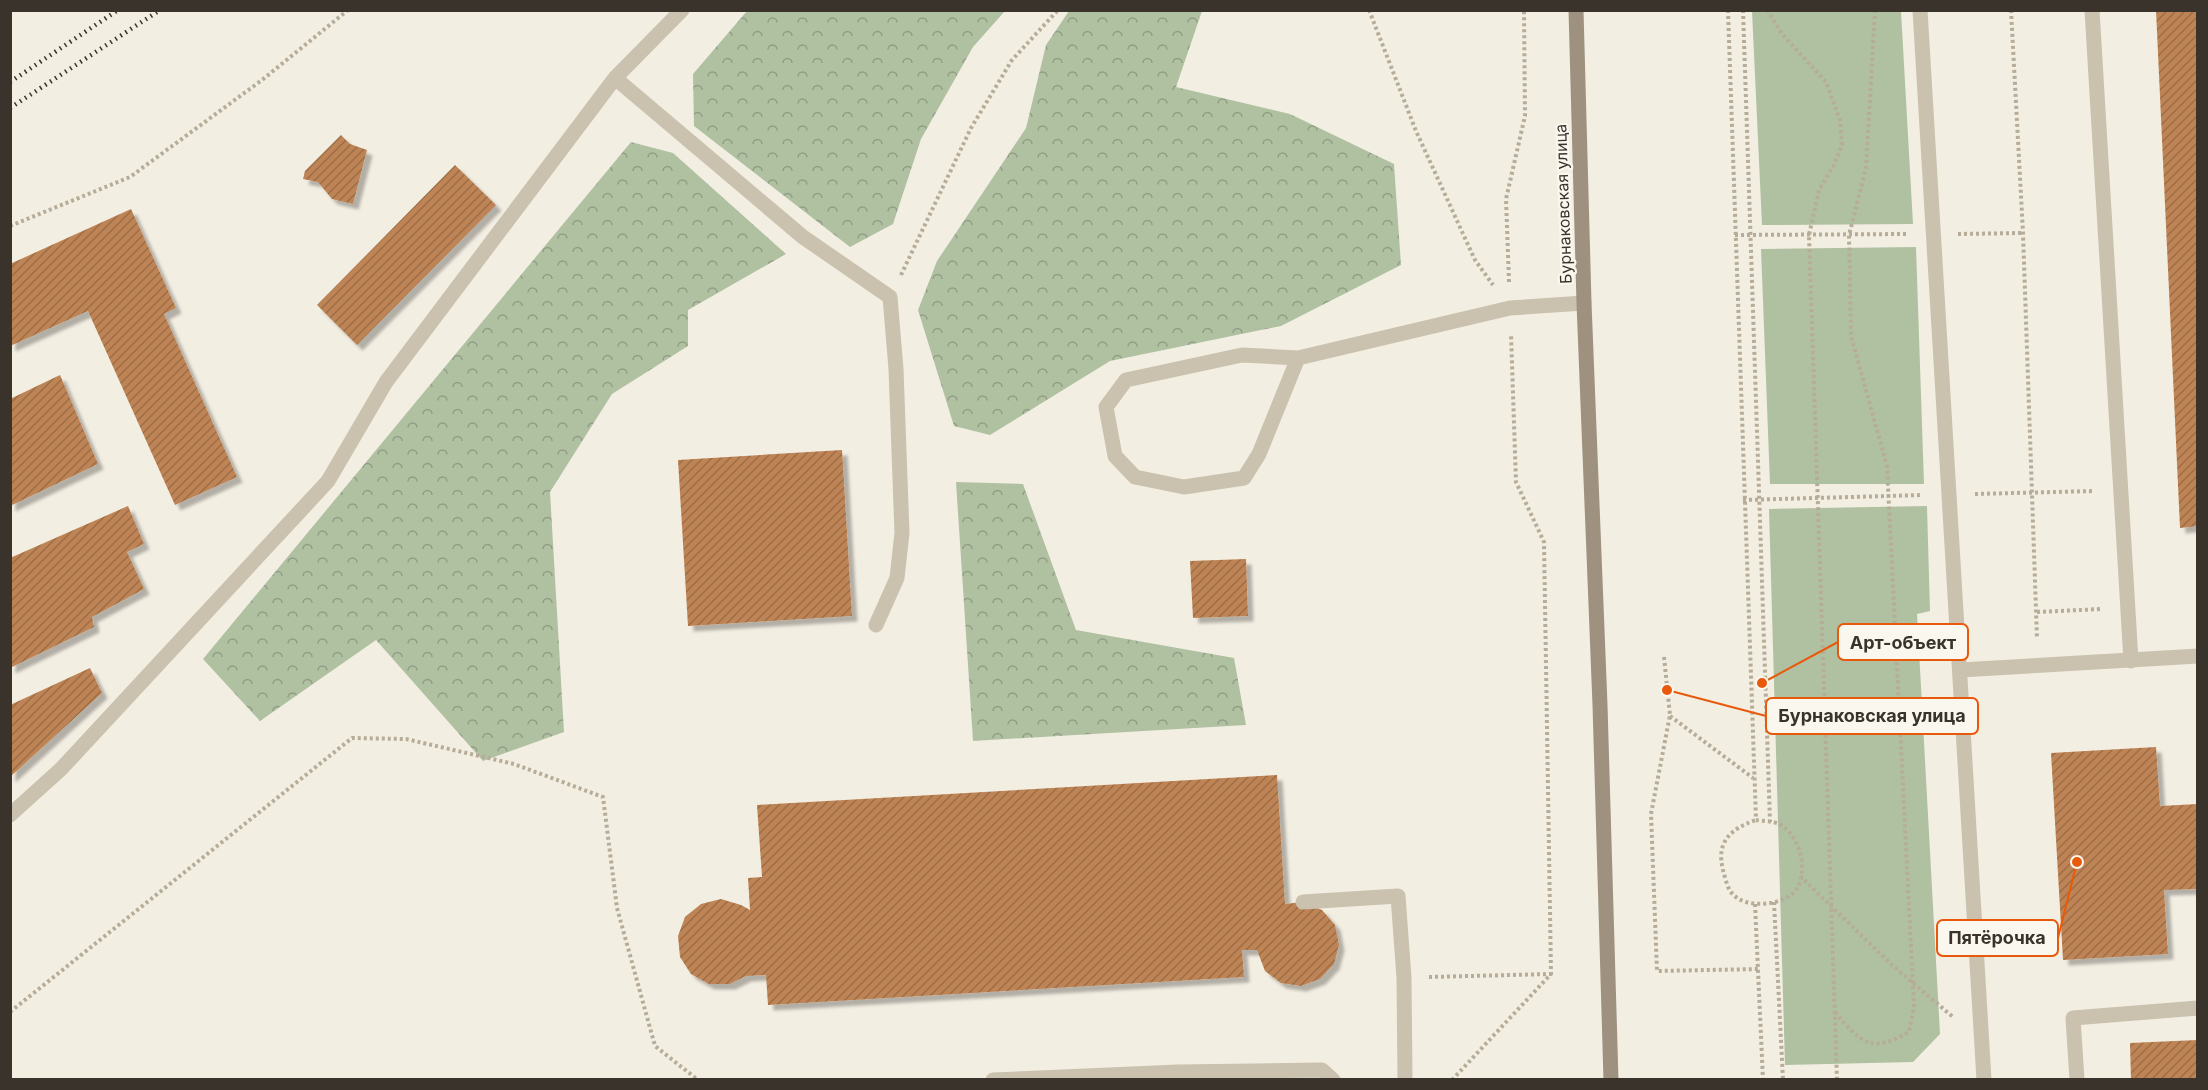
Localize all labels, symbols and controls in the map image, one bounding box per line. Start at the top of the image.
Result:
street label: Бурнаковская улица [1550,124,1576,284]
callout: Арт-объект [1838,624,1968,660]
text: Арт-объект [1850,632,1956,653]
callout: Бурнаковская улица [1766,698,1978,734]
text: Бурнаковская улица [1778,705,1966,726]
callout: Пятёрочка [1937,920,2058,956]
text: Пятёрочка [1948,927,2046,948]

